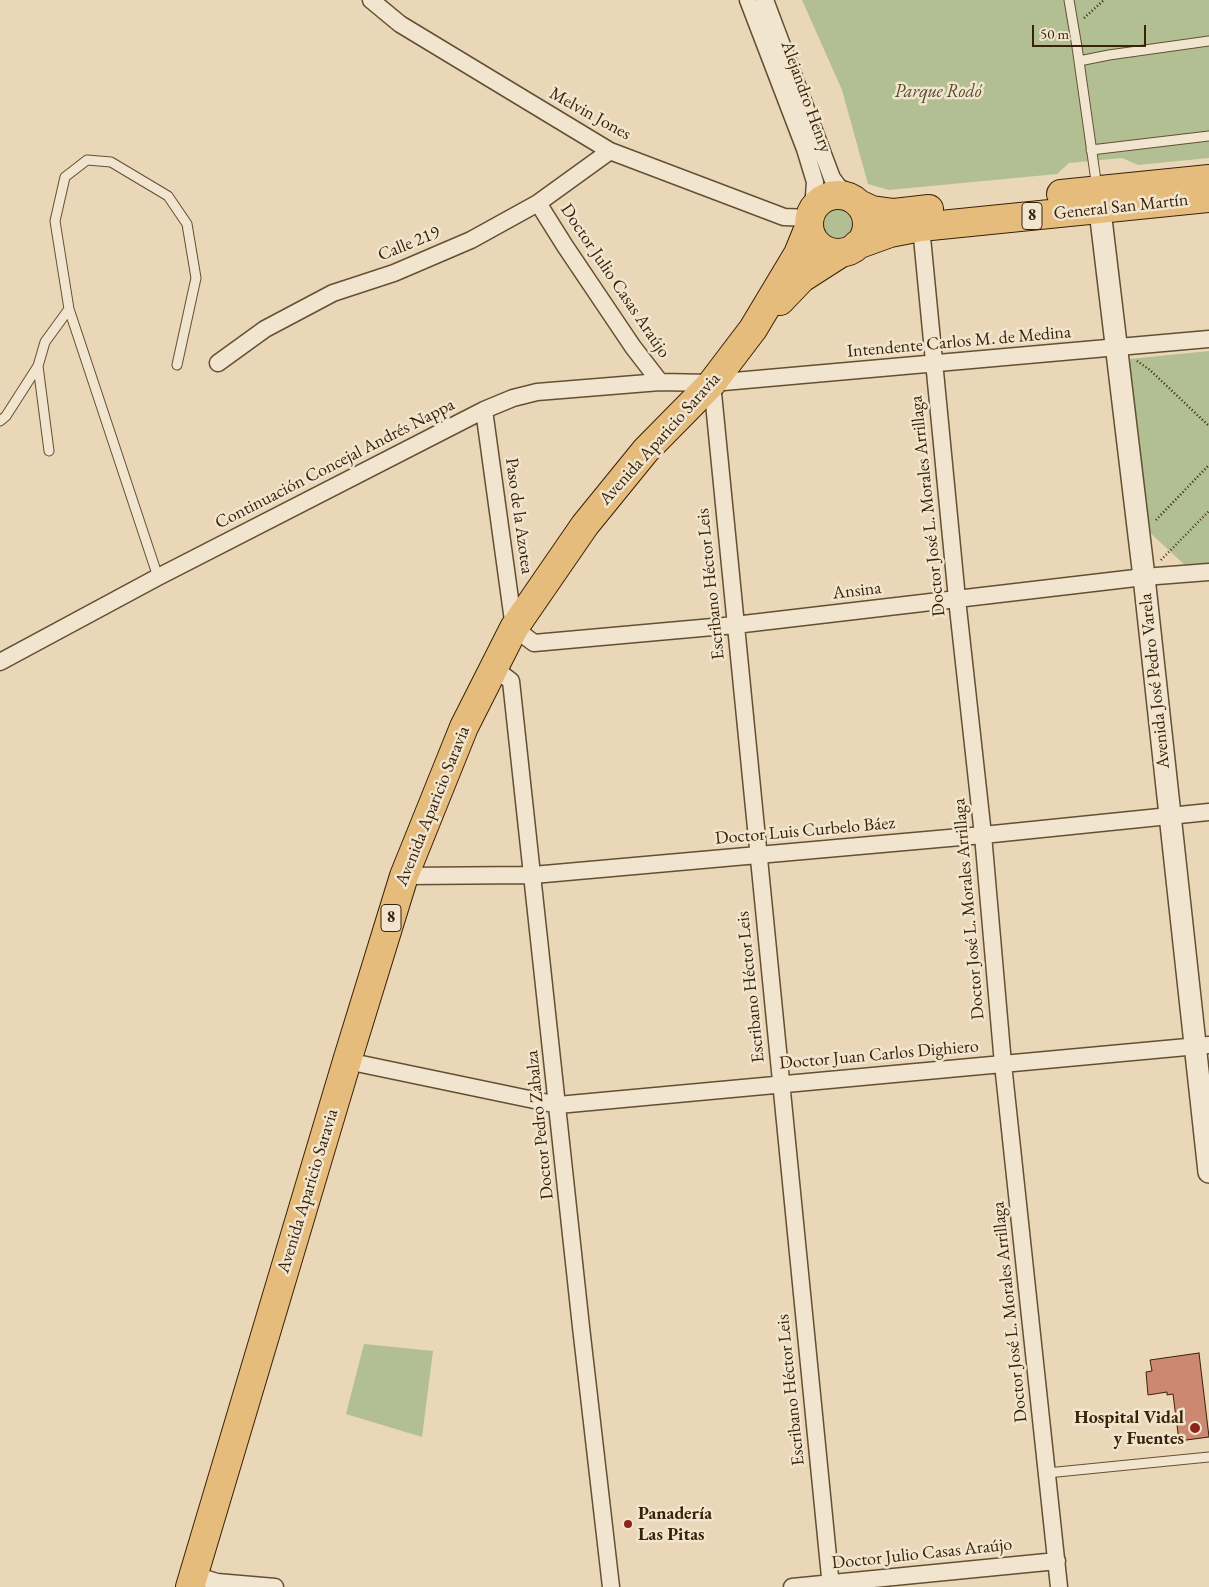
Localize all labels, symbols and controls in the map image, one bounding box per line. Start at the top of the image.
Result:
scale bar [1034,15,1148,47]
text: 50 m [1040,24,1069,43]
street label: Alejandro Henry [776,38,836,156]
park label: Parque Rodó [894,81,982,103]
street label: Melvin Jones [545,83,635,145]
street label: General San Martín [1053,189,1189,225]
street label: Doctor Julio Casas Araújo [555,200,675,362]
road number: 8 [1022,202,1042,230]
street label: Calle 219 [375,222,443,266]
street label: Intendente Carlos M. de Medina [846,321,1072,363]
street label: Avenida Aparicio Saravia [595,368,725,510]
street label: Continuación Concejal Andrés Nappa [212,394,458,534]
street label: Doctor José L. Morales Arrillaga [906,394,950,618]
street label: Paso de la Azotea [500,457,538,575]
street label: Escribano Héctor Leis [692,507,730,661]
street label: Ansina [831,577,883,605]
street label: Avenida José Pedro Varela [1135,592,1175,770]
street label: Avenida Aparicio Saravia [391,723,475,889]
street label: Doctor José L. Morales Arrillaga [949,797,989,1021]
street label: Doctor Luis Curbelo Báez [714,812,896,850]
road number: 8 [381,904,401,931]
street label: Escribano Héctor Leis [732,910,770,1064]
street label: Doctor Juan Carlos Dighiero [778,1036,980,1074]
street label: Doctor Pedro Zabalza [521,1049,559,1201]
street label: Avenida Aparicio Saravia [273,1106,343,1276]
street label: Doctor José L. Morales Arrillaga [988,1200,1032,1424]
street label: Escribano Héctor Leis [772,1313,810,1467]
place label: Hospital Vidal y Fuentes [1074,1407,1184,1450]
marker: Hospital Vidal y Fuentes [1188,1421,1202,1435]
place label: Panadería Las Pitas [638,1503,712,1546]
marker: Panadería Las Pitas [622,1518,634,1530]
street label: Doctor Julio Casas Araújo [831,1534,1013,1574]

